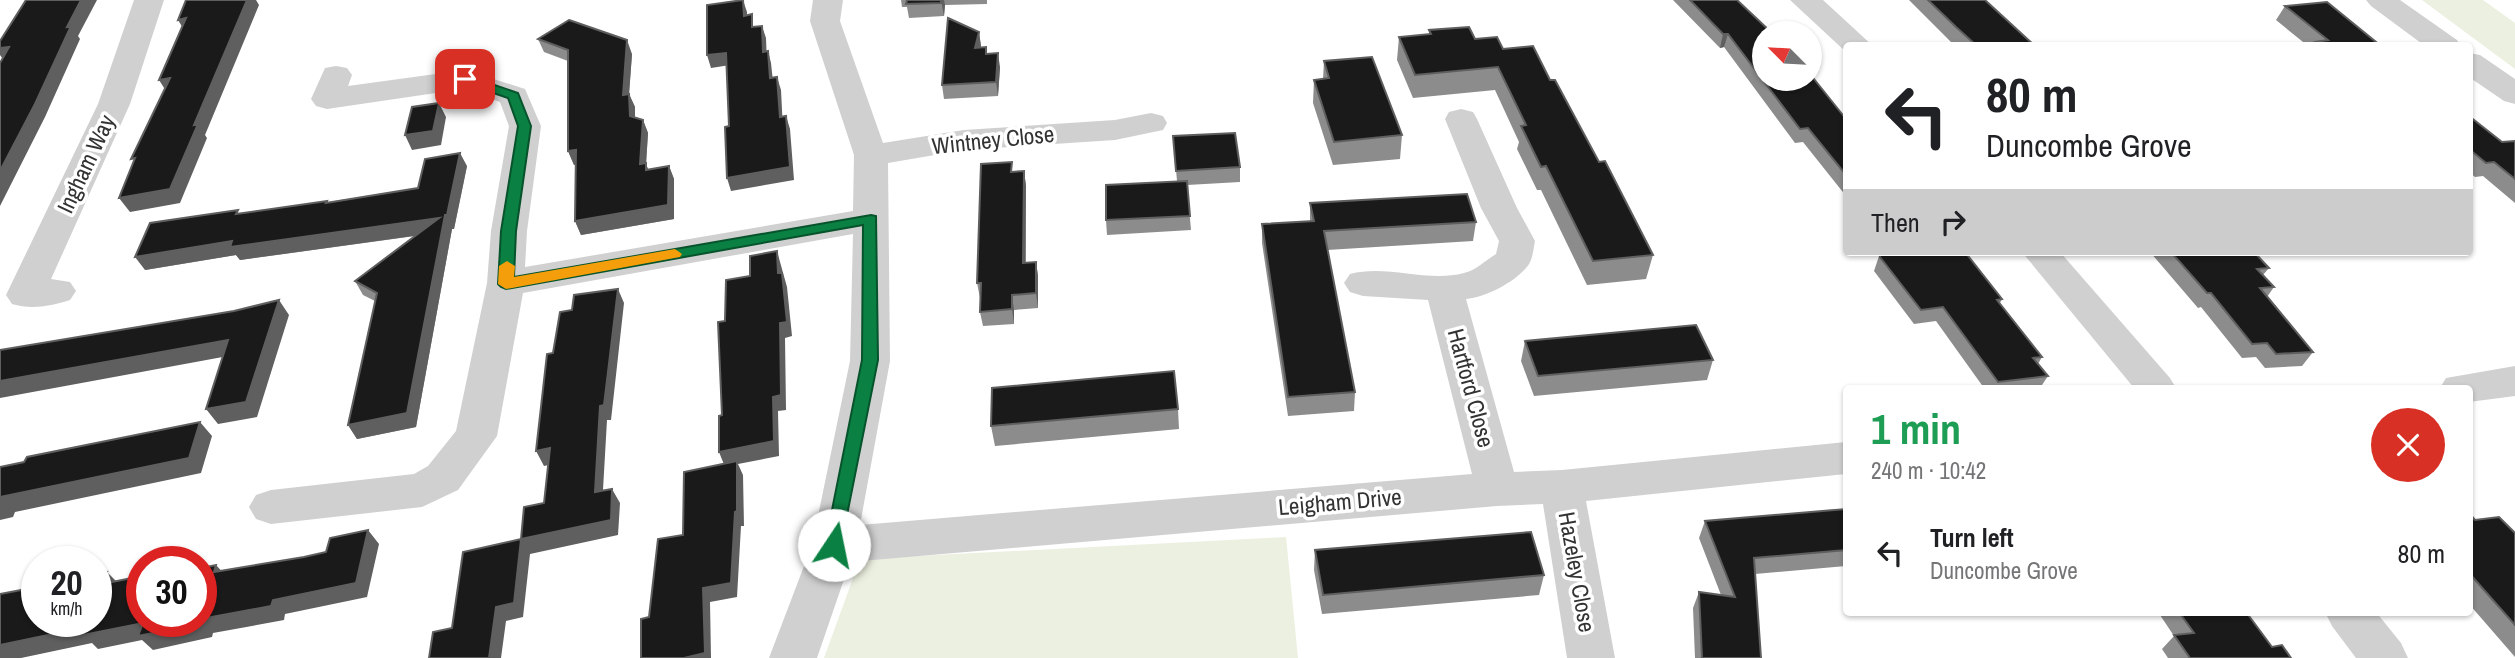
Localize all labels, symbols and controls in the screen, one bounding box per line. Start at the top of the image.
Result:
north arrow [1752,21,1822,91]
map controls [1752,21,1822,91]
pin [435,49,495,109]
icon: arrive [446,60,484,98]
text: 80 m [1986,61,2078,127]
icon: left [1871,70,1962,161]
street label: Ingham Way [49,109,122,218]
street label: Wintney Close [930,118,1056,161]
text: Duncombe Grove [1986,124,2192,167]
icon: right [1934,203,1972,241]
text: Then [1871,205,1920,240]
street label: Hartford Close [1441,325,1502,451]
text: 1 min [1871,401,1961,457]
button: close [2371,408,2445,482]
text: 240 m · 10:42 [1871,455,1986,486]
street label: Leigham Drive [1277,481,1403,522]
position arrow [797,508,871,582]
street label: Hazeley Close [1552,509,1603,634]
text: Turn left [1930,520,2014,555]
icon: left [1871,534,1909,572]
text: 80 m [2398,536,2445,571]
speed limit sign: 30 [126,546,217,637]
text: Duncombe Grove [1930,555,2078,586]
text: 20 [51,559,82,606]
text: km/h [51,596,83,621]

